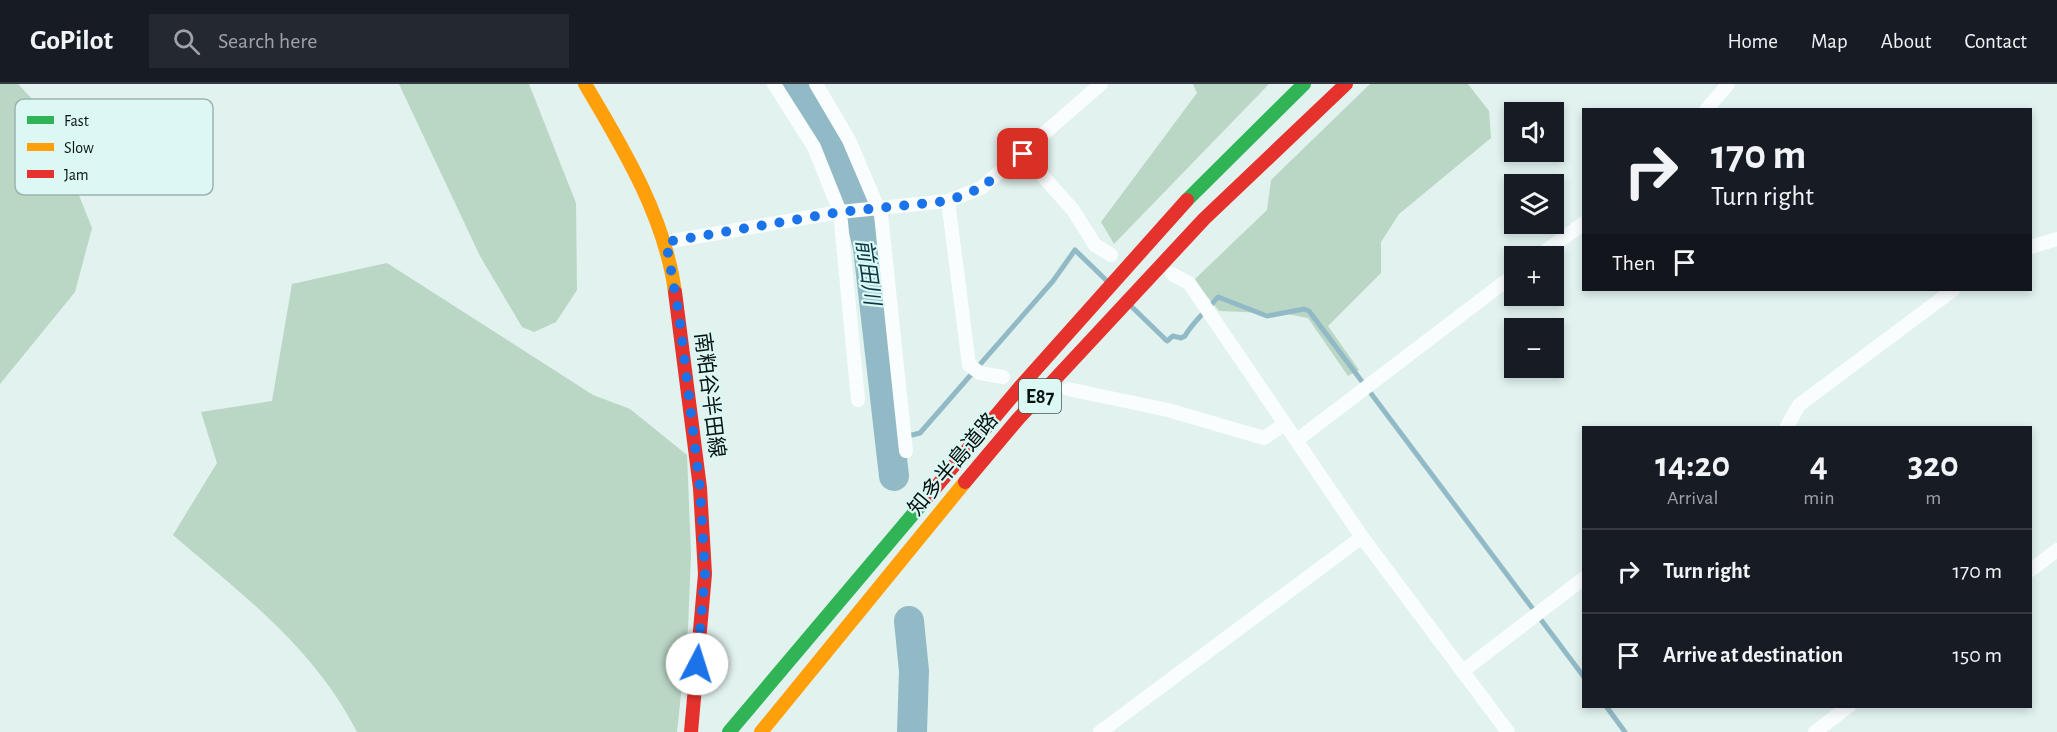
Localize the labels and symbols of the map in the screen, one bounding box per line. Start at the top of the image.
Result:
legend [15,99,213,195]
text: Fast [64,113,89,129]
pin [997,128,1048,179]
text: Slow [64,140,94,156]
text: Jam [64,167,89,183]
water label: 前田川 [853,238,885,308]
street label: 南粕谷半田線 [691,331,729,459]
road number: E87 [1019,379,1061,413]
street label: 知多半島道路 [904,409,1002,519]
position arrow [665,632,729,696]

